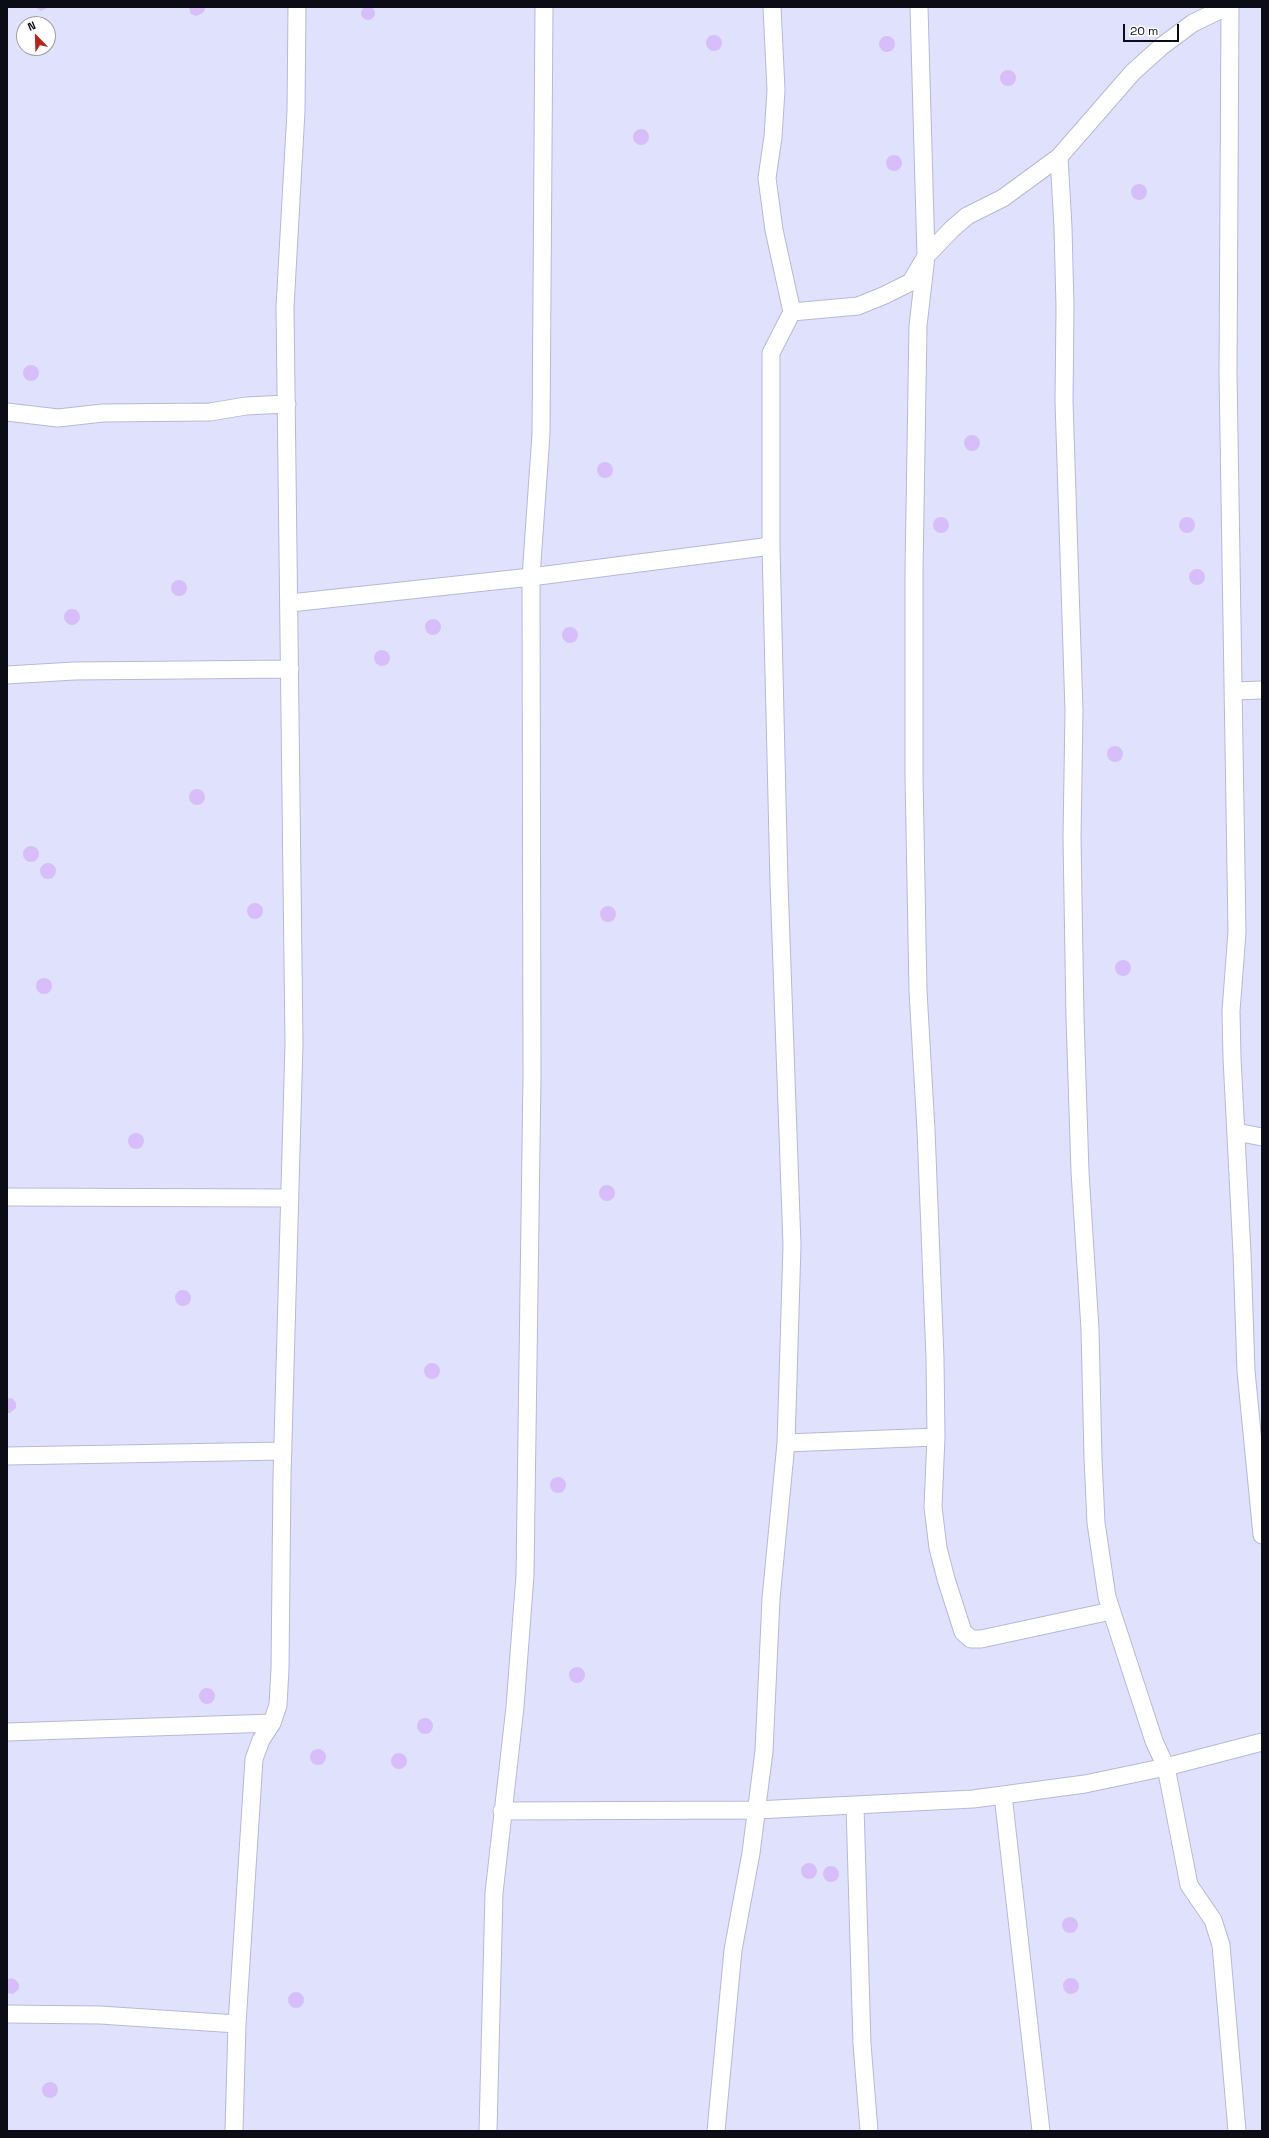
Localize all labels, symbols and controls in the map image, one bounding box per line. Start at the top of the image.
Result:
north arrow [16,16,56,56]
scale bar [1125,16,1181,42]
text: N [26,18,38,34]
text: 20 m [1130,23,1158,39]

